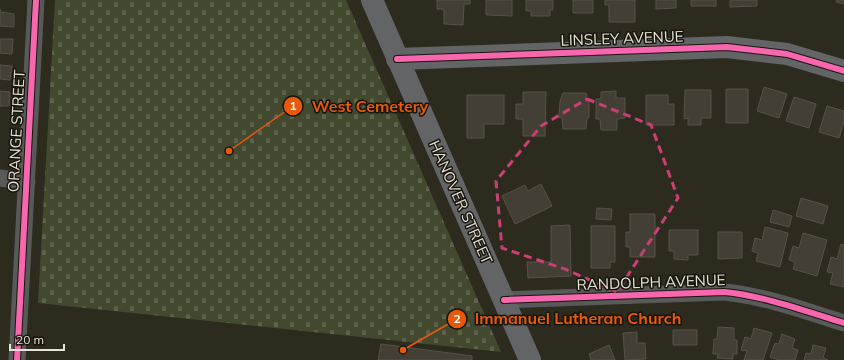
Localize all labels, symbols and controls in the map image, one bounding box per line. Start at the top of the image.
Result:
street label: LINSLEY AVENUE [560,26,684,50]
street label: ORANGE STREET [3,69,29,193]
callout: West Cemetery [283,92,436,120]
text: West Cemetery [312,96,429,116]
text: 1 [289,98,297,113]
street label: HANOVER STREET [425,137,497,267]
street label: RANDOLPH AVENUE [576,270,726,294]
callout: Immanuel Lutheran Church [447,305,690,333]
text: Immanuel Lutheran Church [475,308,681,328]
text: 2 [453,311,461,326]
scale bar [10,326,64,352]
text: 20 m [16,332,44,347]

